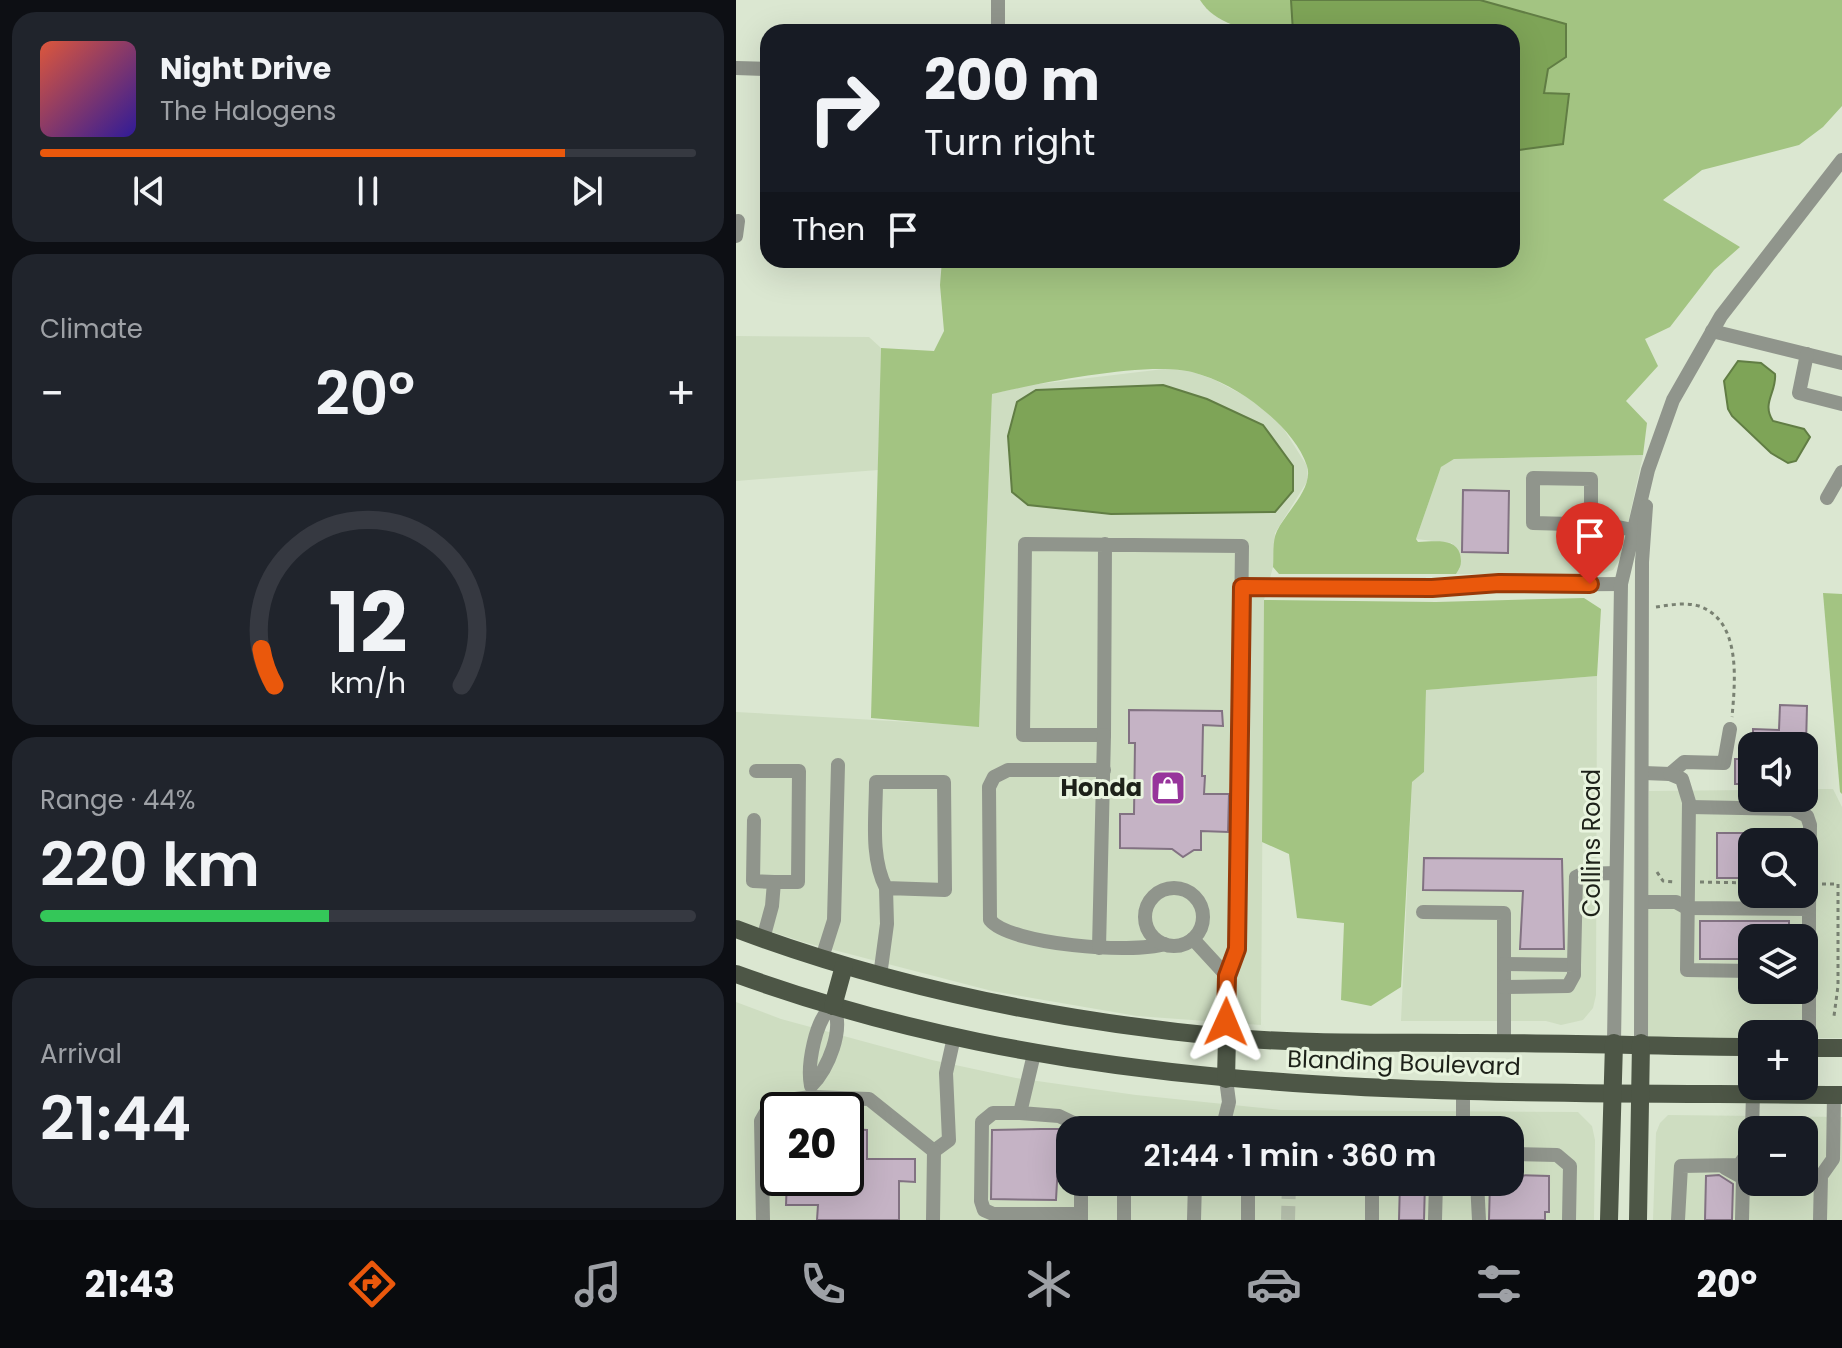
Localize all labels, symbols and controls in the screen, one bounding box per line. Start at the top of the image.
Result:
text: 200 m [924,41,1100,120]
text: Night Drive [160,47,331,90]
icon: right [792,56,896,160]
text: The Halogens [160,93,336,129]
text: Turn right [924,117,1095,168]
icon: previous [127,169,171,213]
icon: pause [346,169,390,213]
icon: next [565,169,609,213]
text: Then [792,208,865,251]
icon: arrive [881,208,925,252]
text: Climate [40,311,143,347]
text: 20° [315,352,415,436]
text: − [40,363,64,424]
text: + [666,363,696,424]
pin [1556,502,1624,584]
icon: arrive [1568,514,1612,558]
text: 12 [329,565,407,681]
text: km/h [330,663,406,703]
map controls [1738,732,1818,1196]
button: sound [1738,732,1818,812]
shop icon: Honda [1149,769,1187,807]
street label: Collins Road [1575,769,1608,917]
place label: Honda [1060,771,1142,804]
text: Range · 44% [40,782,196,818]
text: 220 km [40,823,260,907]
button: search [1738,828,1818,908]
button: layers [1738,924,1818,1004]
position arrow [1184,980,1268,1064]
button: + [1738,1020,1818,1100]
text: Arrival [40,1036,122,1072]
street label: Blanding Boulevard [1287,1042,1521,1083]
text: 21:44 [40,1077,191,1161]
speed limit sign: 20 [760,1092,864,1196]
button: − [1738,1116,1818,1196]
text: 21:44 · 1 min · 360 m [1143,1134,1437,1177]
icon: directions [344,1256,400,1312]
icon: music [570,1256,626,1312]
icon: phone [795,1256,851,1312]
icon: climate [1021,1256,1077,1312]
icon: car [1246,1256,1302,1312]
icon: filters [1471,1256,1527,1312]
text: 21:43 [85,1259,175,1310]
text: 20° [1697,1259,1757,1310]

